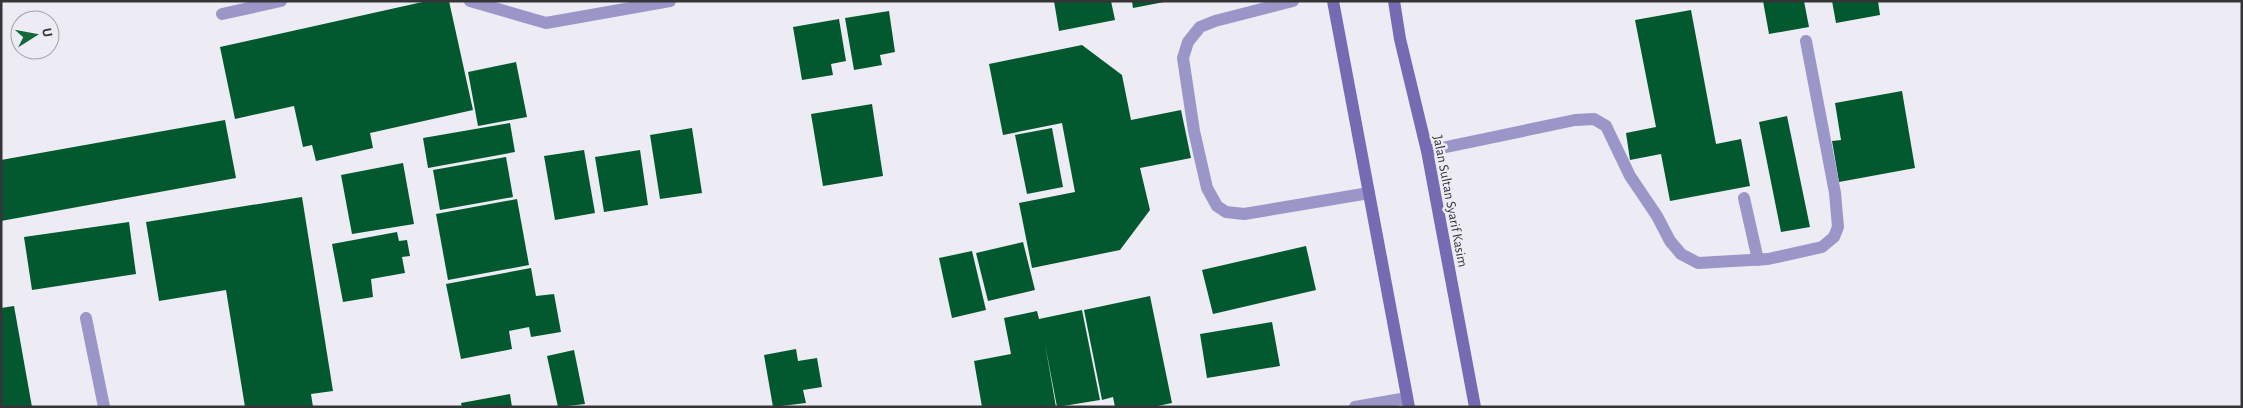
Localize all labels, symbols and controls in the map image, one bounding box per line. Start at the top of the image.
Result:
north arrow [10,10,60,60]
text: U [39,27,55,38]
street label: Jalan Sultan Syarif Kasim [1430,134,1470,268]

